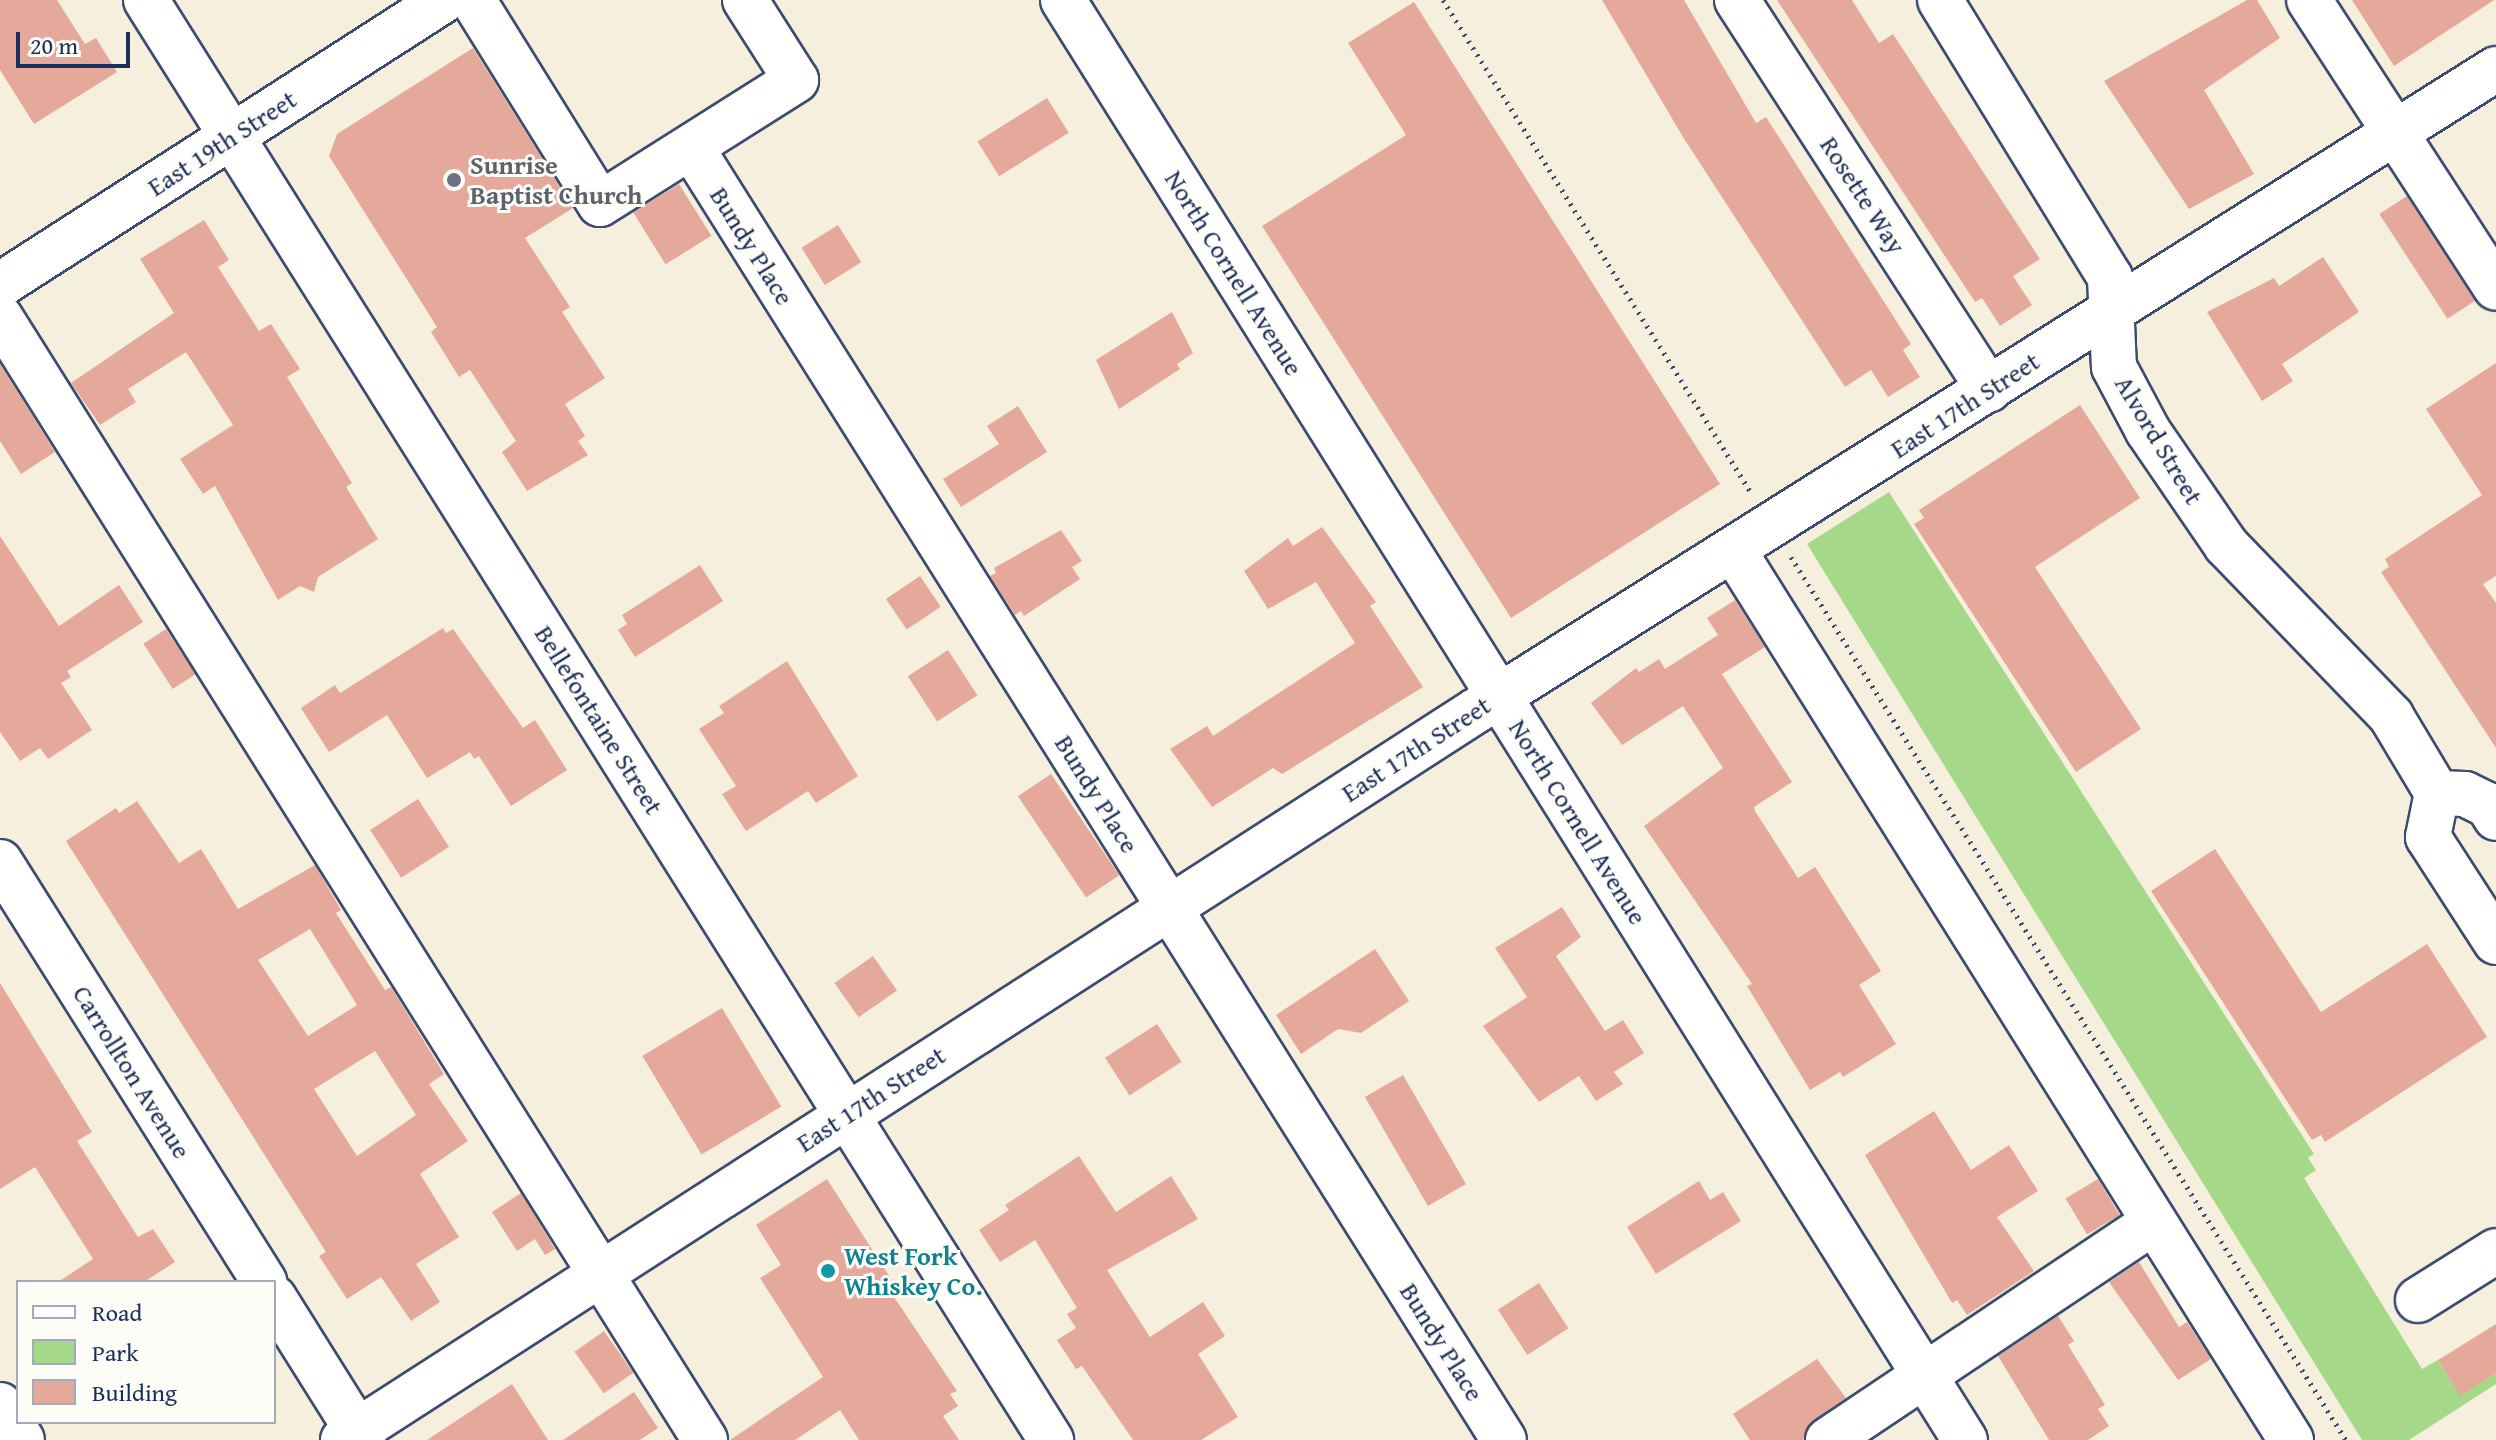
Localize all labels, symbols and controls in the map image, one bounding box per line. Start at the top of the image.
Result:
scale bar [20,16,134,66]
text: 20 m [30,28,78,63]
street label: East 19th Street [142,83,302,203]
street label: Rosette Way [1814,131,1912,259]
place label: Sunrise Baptist Church [470,149,642,210]
street label: North Cornell Avenue [1158,165,1310,381]
marker: Sunrise Baptist Church [445,171,463,189]
street label: Bundy Place [703,181,801,311]
street label: East 17th Street [1885,345,2045,465]
street label: Alvord Street [2108,370,2210,510]
street label: Bellefontaine Street [528,620,670,820]
street label: East 17th Street [1336,689,1496,809]
street label: North Cornell Avenue [1502,714,1654,930]
street label: Bundy Place [1048,729,1146,859]
street label: Carrollton Avenue [66,980,198,1164]
street label: East 17th Street [791,1039,951,1159]
place label: West Fork Whiskey Co. [844,1240,983,1302]
marker: West Fork Whiskey Co. [819,1262,837,1280]
street label: Bundy Place [1393,1277,1491,1407]
legend [16,1280,276,1424]
text: Road [92,1295,142,1330]
text: Park [92,1335,138,1370]
text: Building [92,1375,177,1410]

